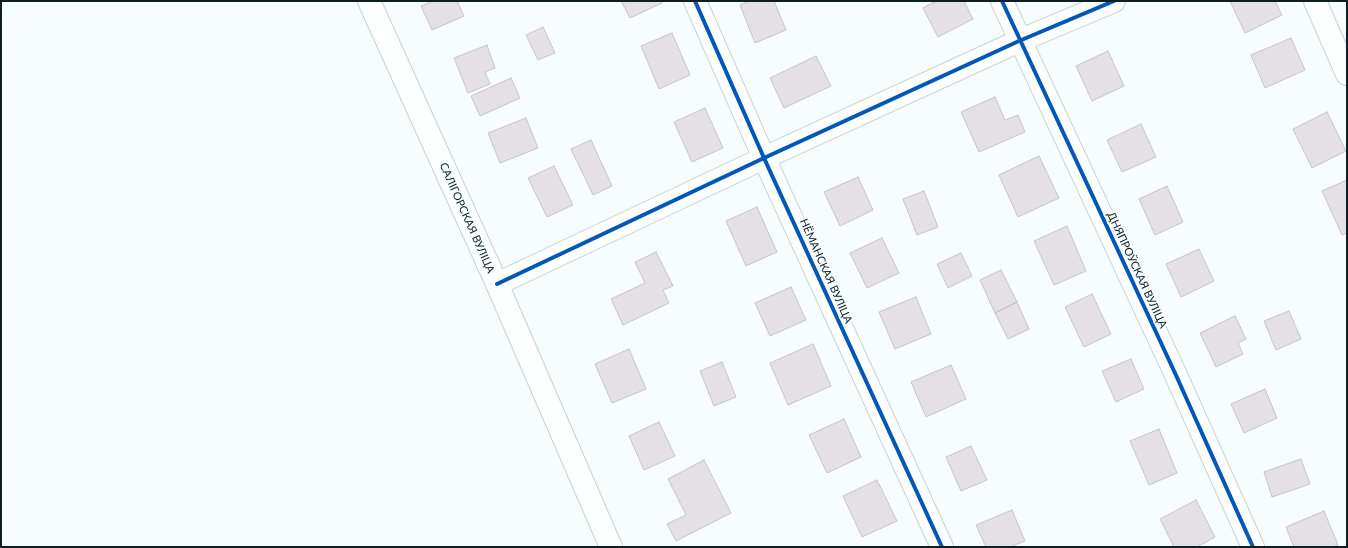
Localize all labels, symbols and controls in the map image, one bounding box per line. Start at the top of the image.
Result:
street label: САЛІГОРСКАЯ ВУЛІЦА [437,161,497,275]
street label: ДНЯПРОЎСКАЯ ВУЛІЦА [1104,210,1170,330]
street label: НЁМАНСКАЯ ВУЛІЦА [797,217,855,325]

